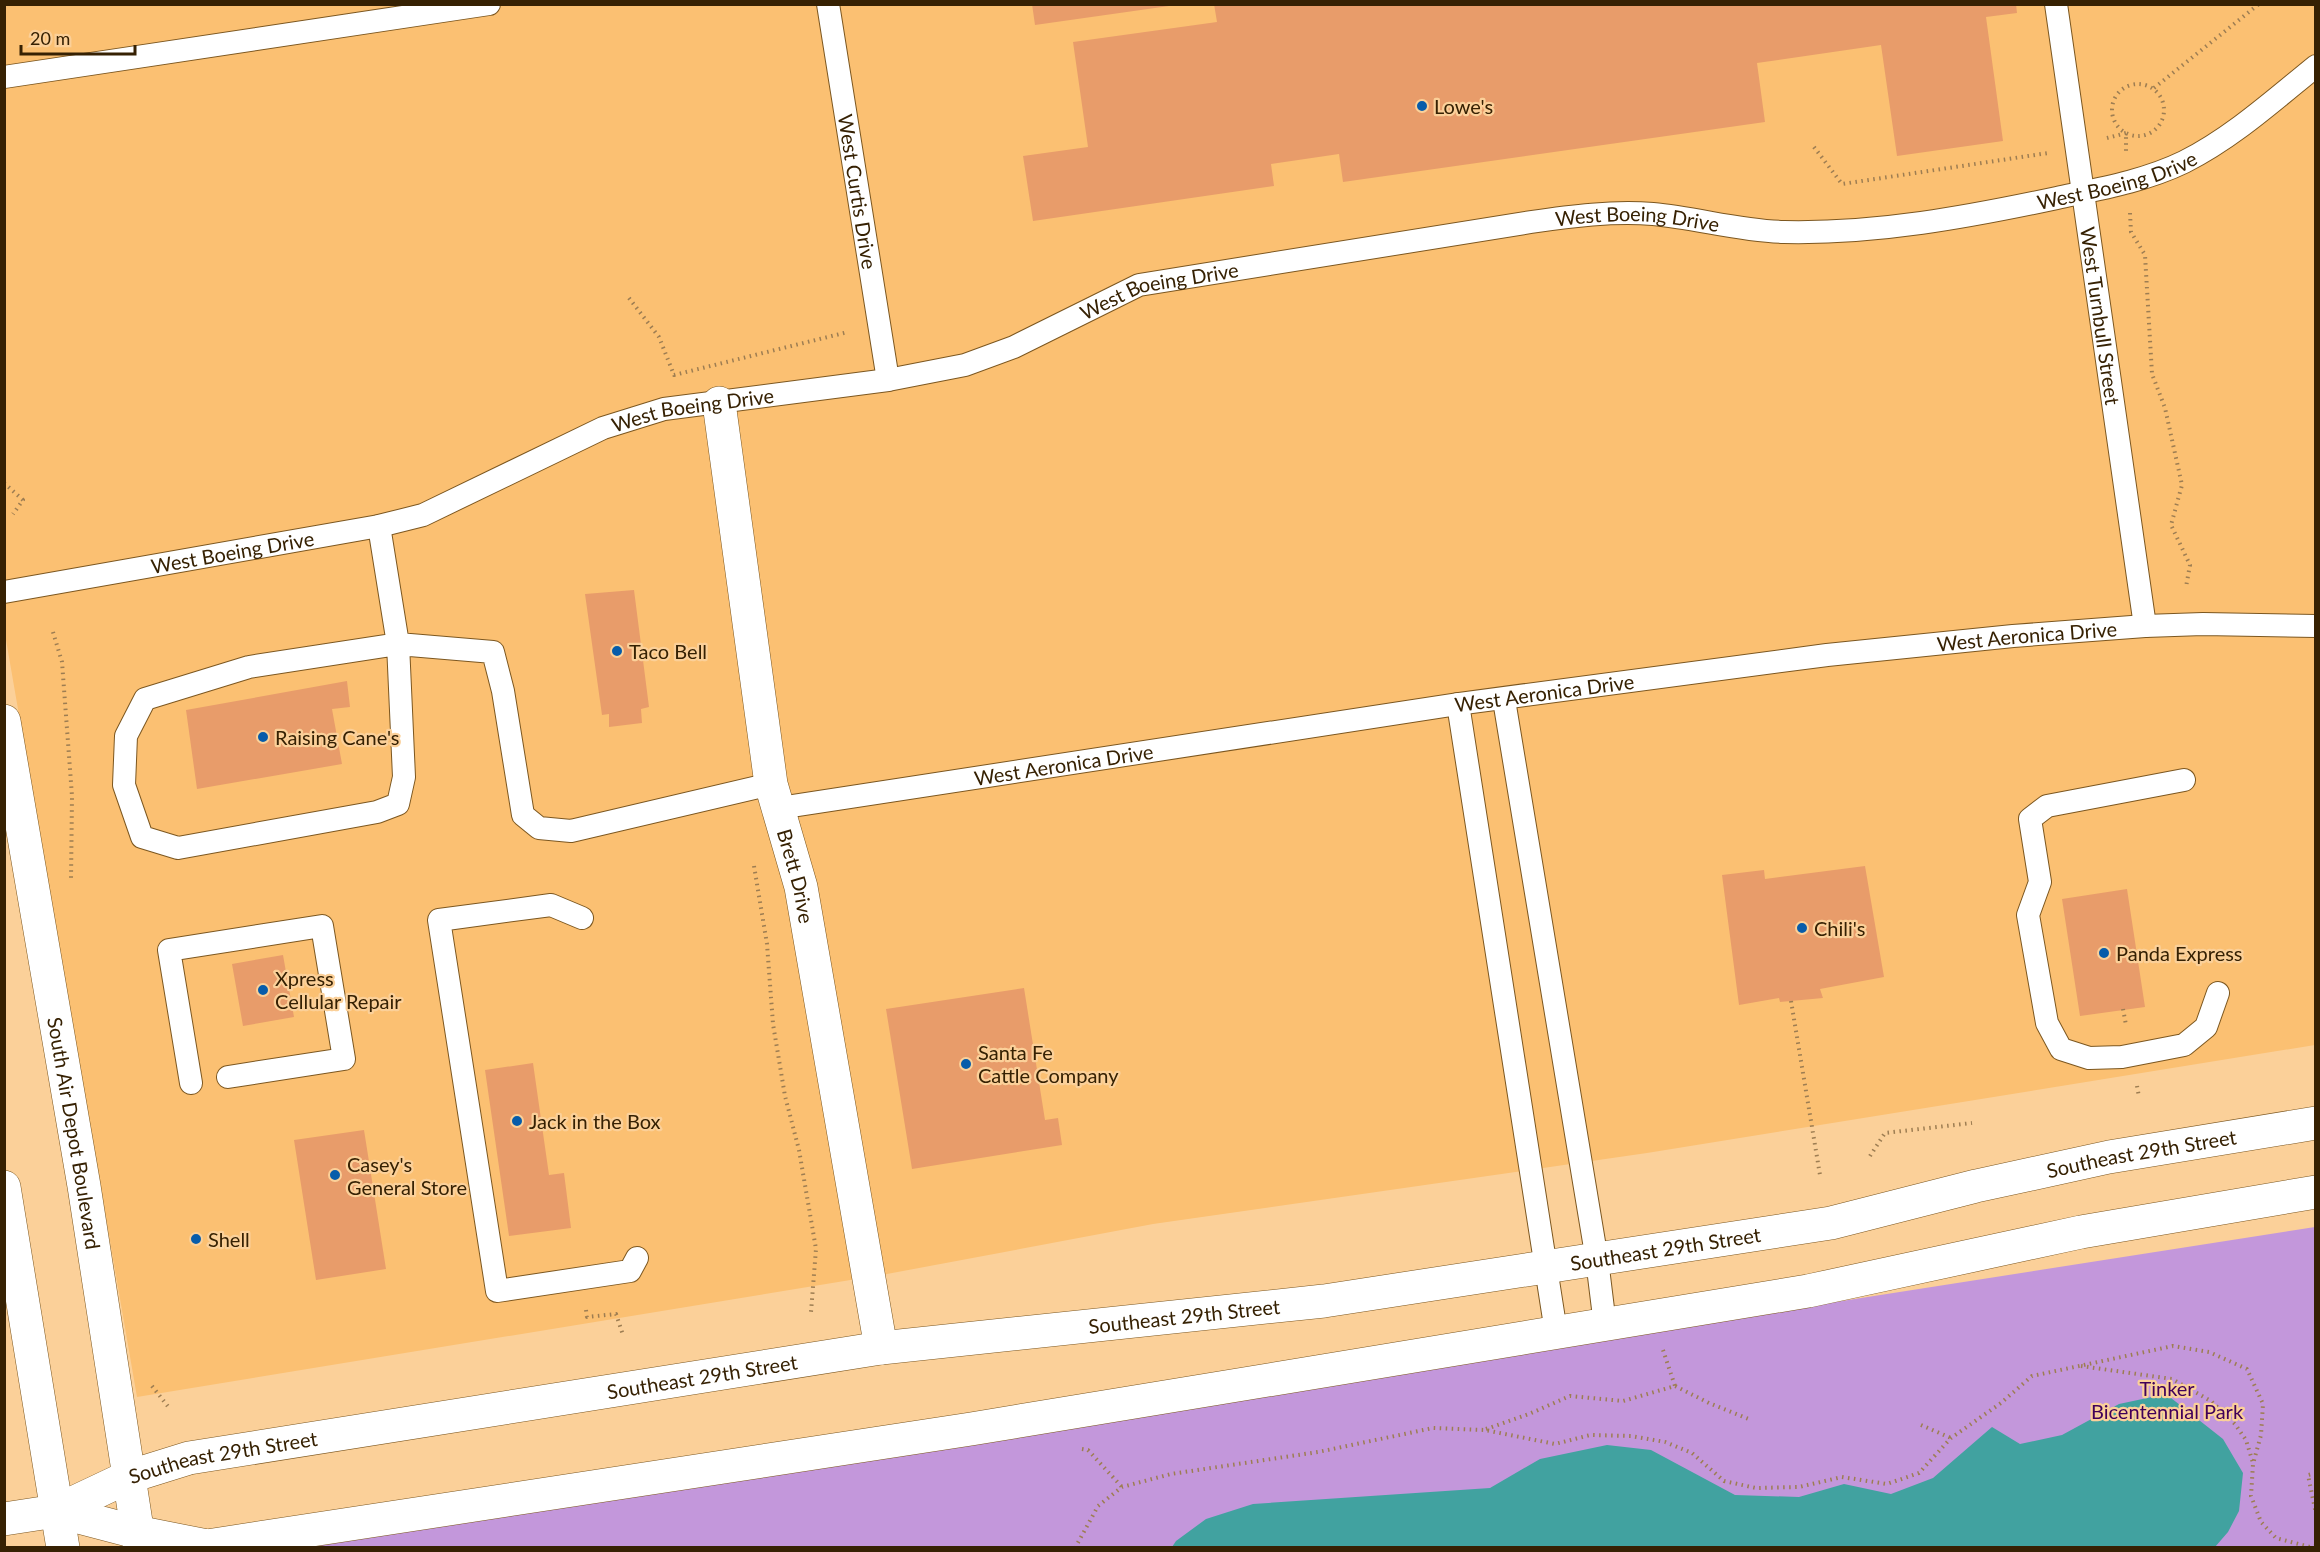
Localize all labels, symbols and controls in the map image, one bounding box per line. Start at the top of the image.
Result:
scale bar [21,18,135,56]
text: 20 m [30,27,70,49]
place label: Lowe's [1434,94,1493,118]
marker: Lowe's [1415,99,1429,113]
street label: West Curtis Drive [834,112,882,271]
street label: West Boeing Drive [2035,146,2201,214]
street label: West Boeing Drive [1554,201,1721,236]
street label: West Turnbull Street [2076,225,2125,406]
street label: West Boeing Drive [1076,257,1240,324]
street label: West Boeing Drive [608,383,775,437]
street label: West Boeing Drive [149,526,316,578]
street label: West Aeronica Drive [1936,616,2118,656]
place label: Taco Bell [629,639,707,663]
marker: Taco Bell [610,644,624,658]
street label: West Aeronica Drive [1453,669,1636,716]
place label: Raising Cane's [275,725,400,749]
marker: Raising Cane's [256,730,270,744]
street label: West Aeronica Drive [972,739,1155,790]
street label: Brett Drive [773,826,819,925]
place label: Chili's [1814,916,1865,940]
marker: Chili's [1795,921,1809,935]
place label: Panda Express [2116,941,2243,965]
marker: Panda Express [2097,946,2111,960]
place label: Xpress Cellular Repair [275,966,402,1013]
marker: Xpress Cellular Repair [256,983,270,997]
street label: South Air Depot Boulevard [43,1015,106,1251]
place label: Santa Fe Cattle Company [978,1040,1119,1087]
marker: Santa Fe Cattle Company [959,1057,973,1071]
place label: Jack in the Box [529,1109,661,1133]
marker: Jack in the Box [510,1114,524,1128]
street label: Southeast 29th Street [2044,1124,2238,1182]
place label: Casey's General Store [347,1152,467,1199]
marker: Casey's General Store [328,1168,342,1182]
street label: Southeast 29th Street [1568,1222,1762,1275]
place label: Shell [208,1227,250,1251]
marker: Shell [189,1232,203,1246]
street label: Southeast 29th Street [1087,1294,1281,1338]
street label: Southeast 29th Street [605,1349,799,1403]
park label: Tinker Bicentennial Park [2091,1376,2244,1423]
street label: Southeast 29th Street [126,1426,319,1488]

